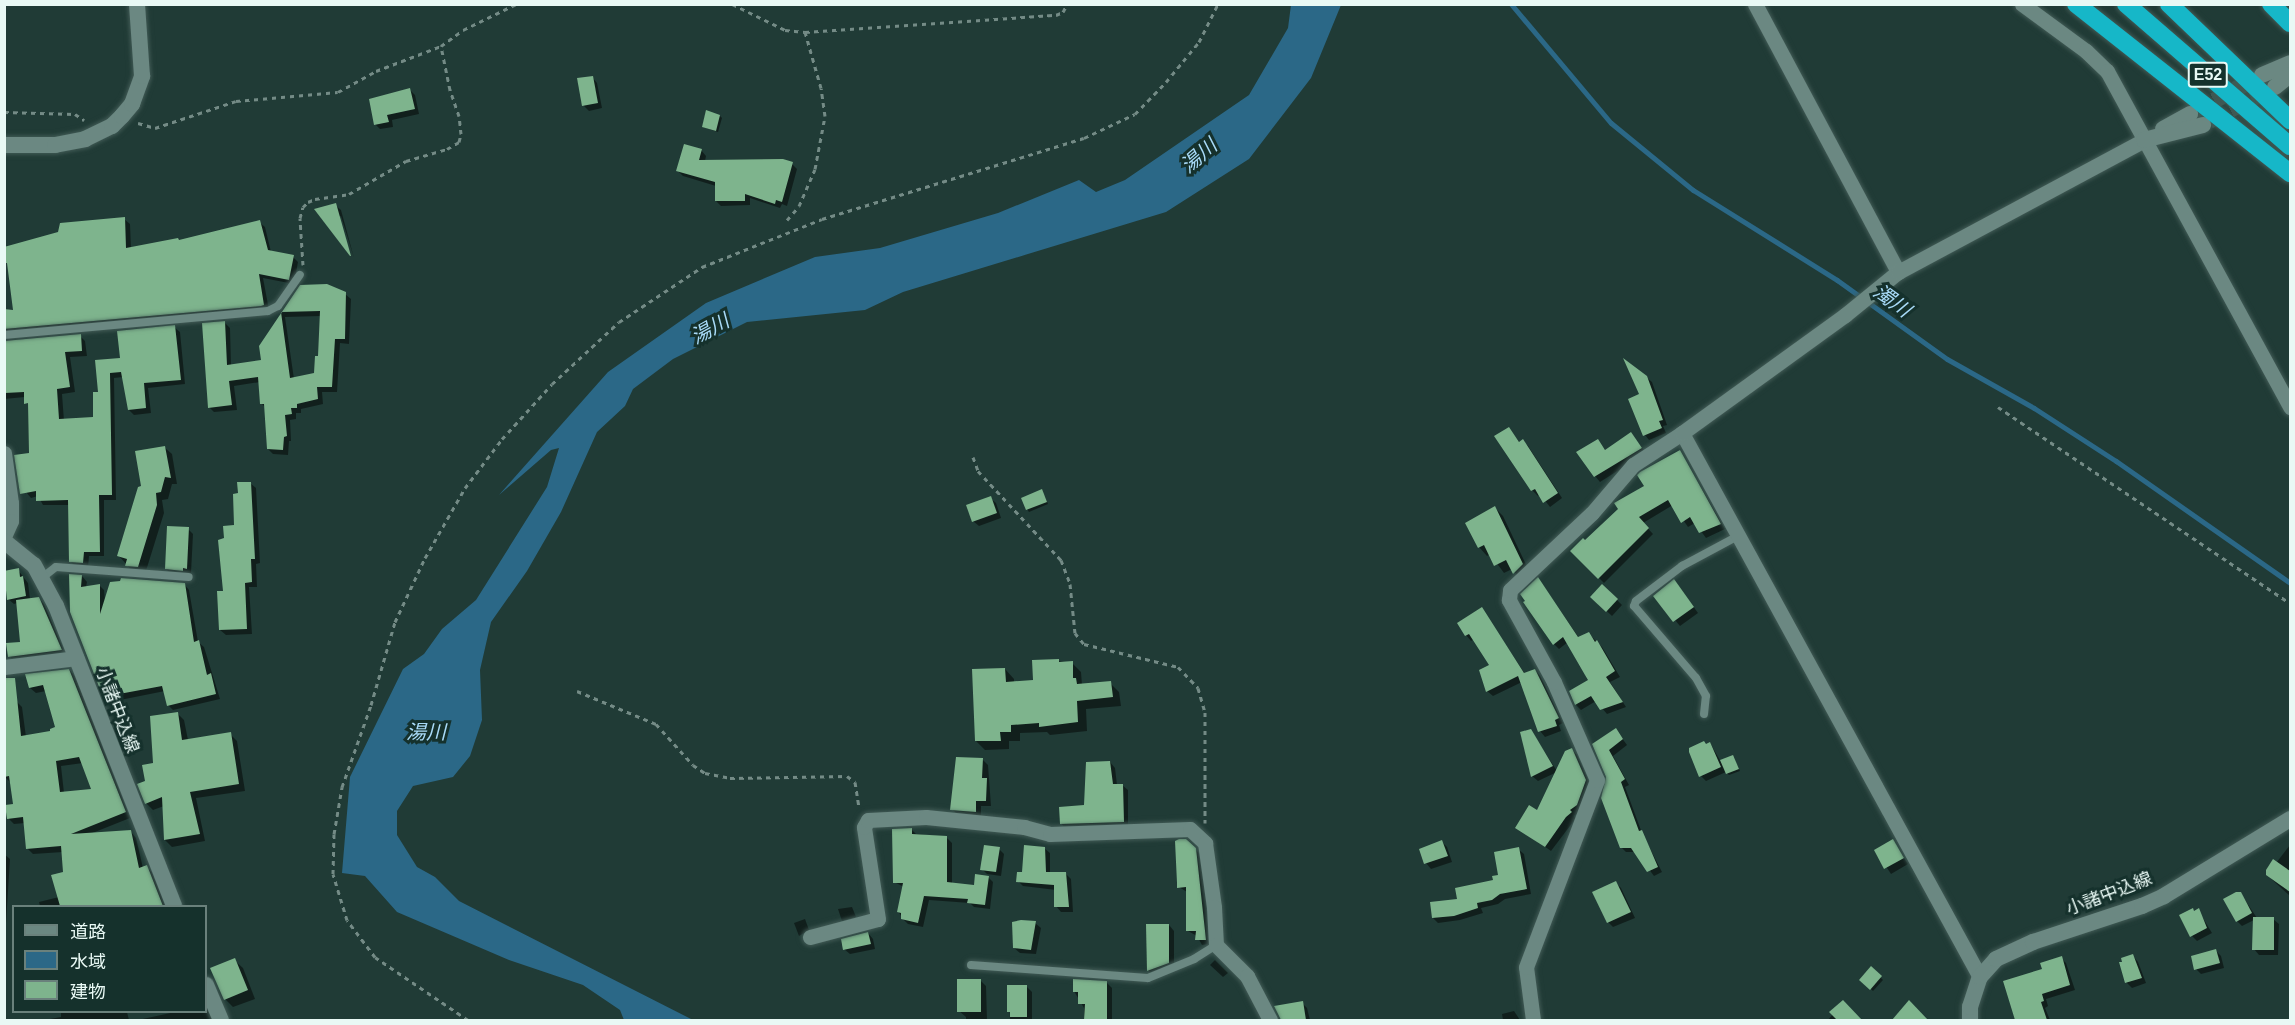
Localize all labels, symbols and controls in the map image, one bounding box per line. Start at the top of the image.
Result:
road number: E52 [2187,62,2229,88]
water label: 湯川 [1176,134,1222,178]
water label: 濁川 [1869,280,1915,322]
water label: 湯川 [687,309,733,349]
street label: 小諸中込線 [91,664,143,756]
water label: 湯川 [406,720,446,744]
street label: 小諸中込線 [2063,868,2155,920]
legend [12,905,207,1013]
text: 道路 [70,922,106,942]
text: 水域 [70,952,106,972]
text: 建物 [70,982,106,1002]

